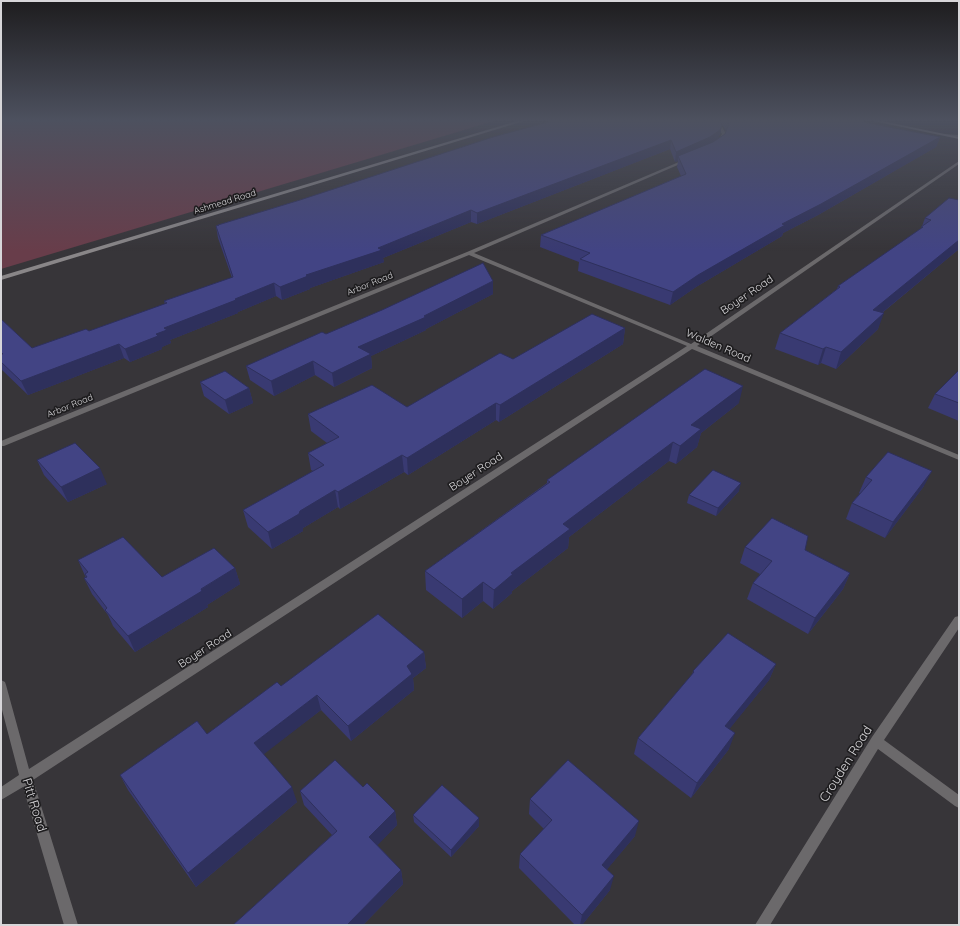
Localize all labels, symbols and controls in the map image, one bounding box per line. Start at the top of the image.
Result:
street label: Ashmead Road [193,187,257,217]
street label: Arbor Road [346,270,394,298]
street label: Boyer Road [718,273,776,317]
street label: Walden Road [684,326,752,366]
street label: Arbor Road [46,392,94,420]
street label: Boyer Road [447,450,505,494]
street label: Boyer Road [176,627,234,671]
street label: Croyden Road [816,723,876,805]
street label: Pitt Road [18,776,50,834]

